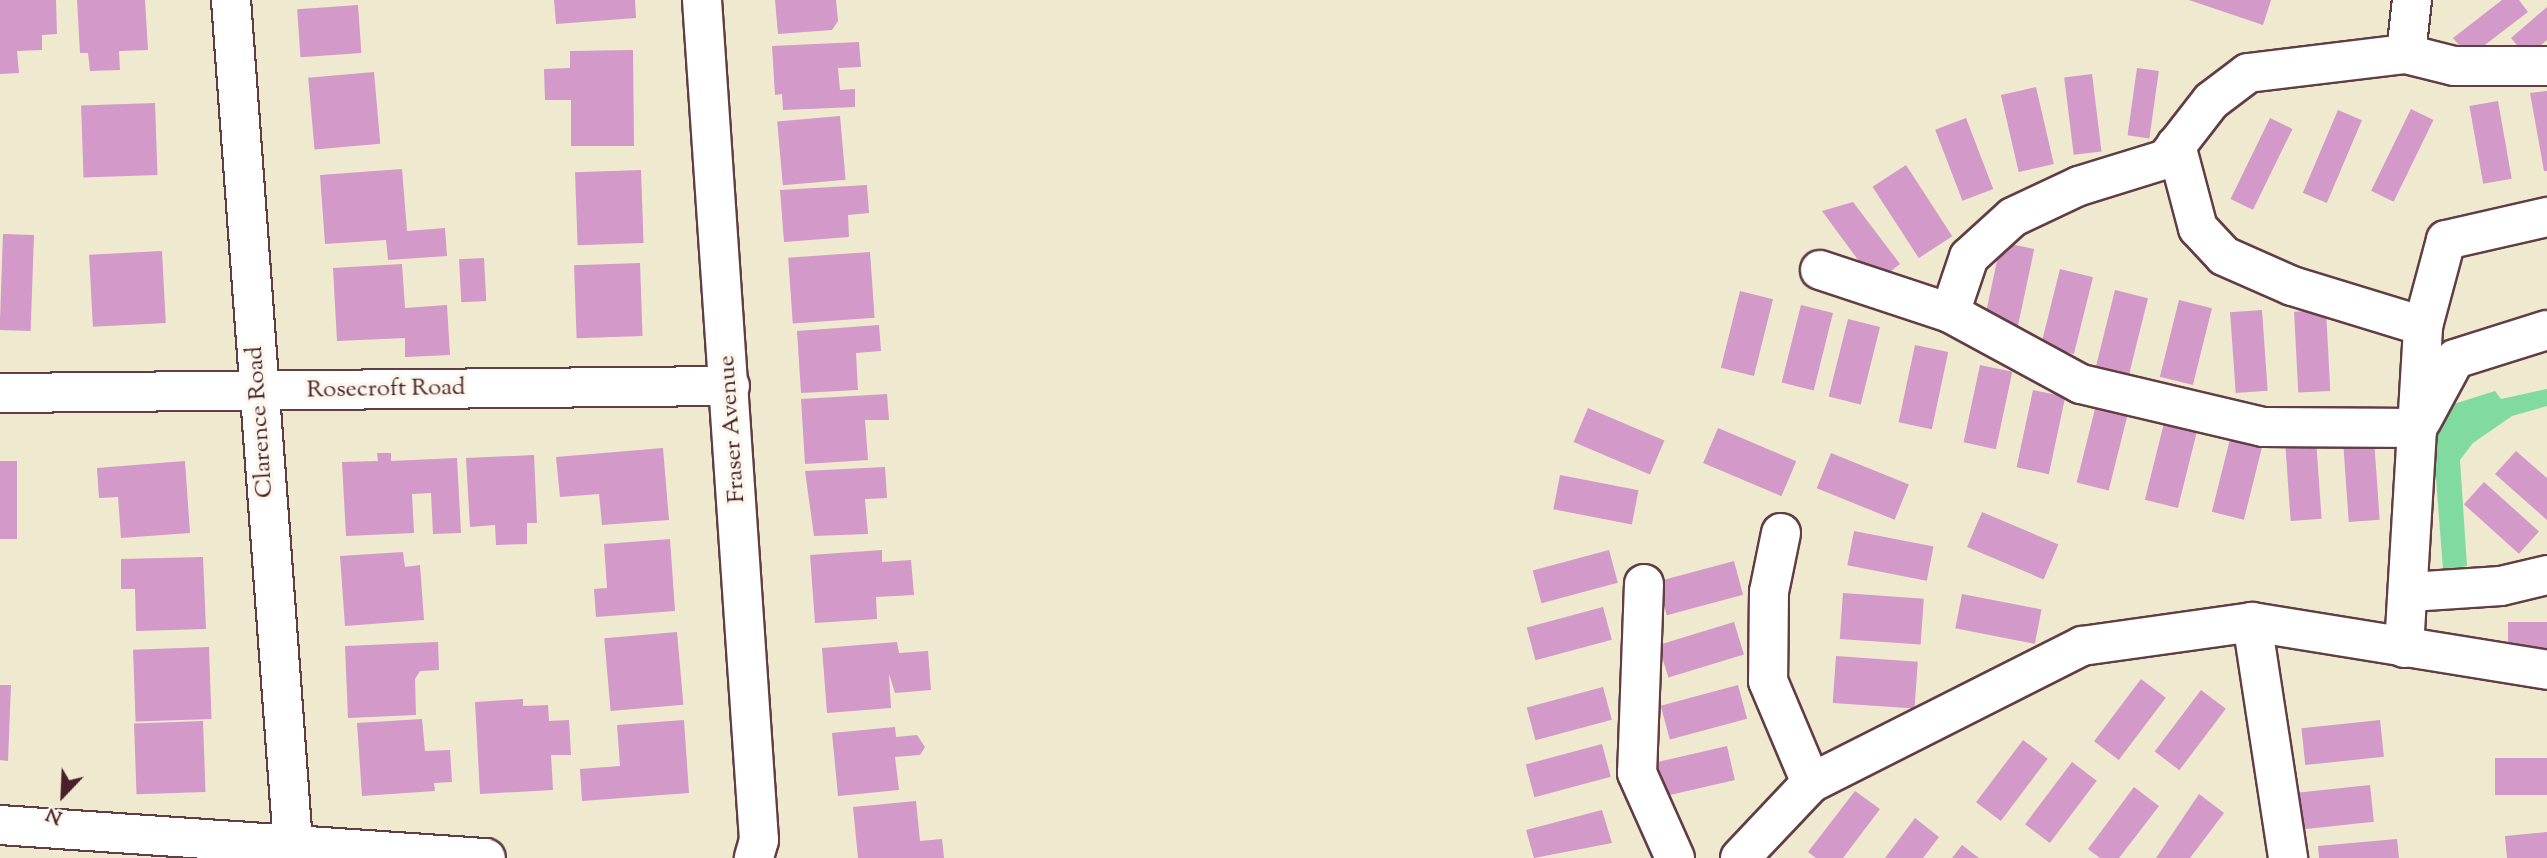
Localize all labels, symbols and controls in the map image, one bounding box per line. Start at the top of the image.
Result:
street label: Clarence Road [241,345,281,499]
street label: Fraser Avenue [713,354,753,504]
street label: Rosecroft Road [306,374,466,406]
north arrow [28,760,98,830]
text: N [42,799,67,830]

